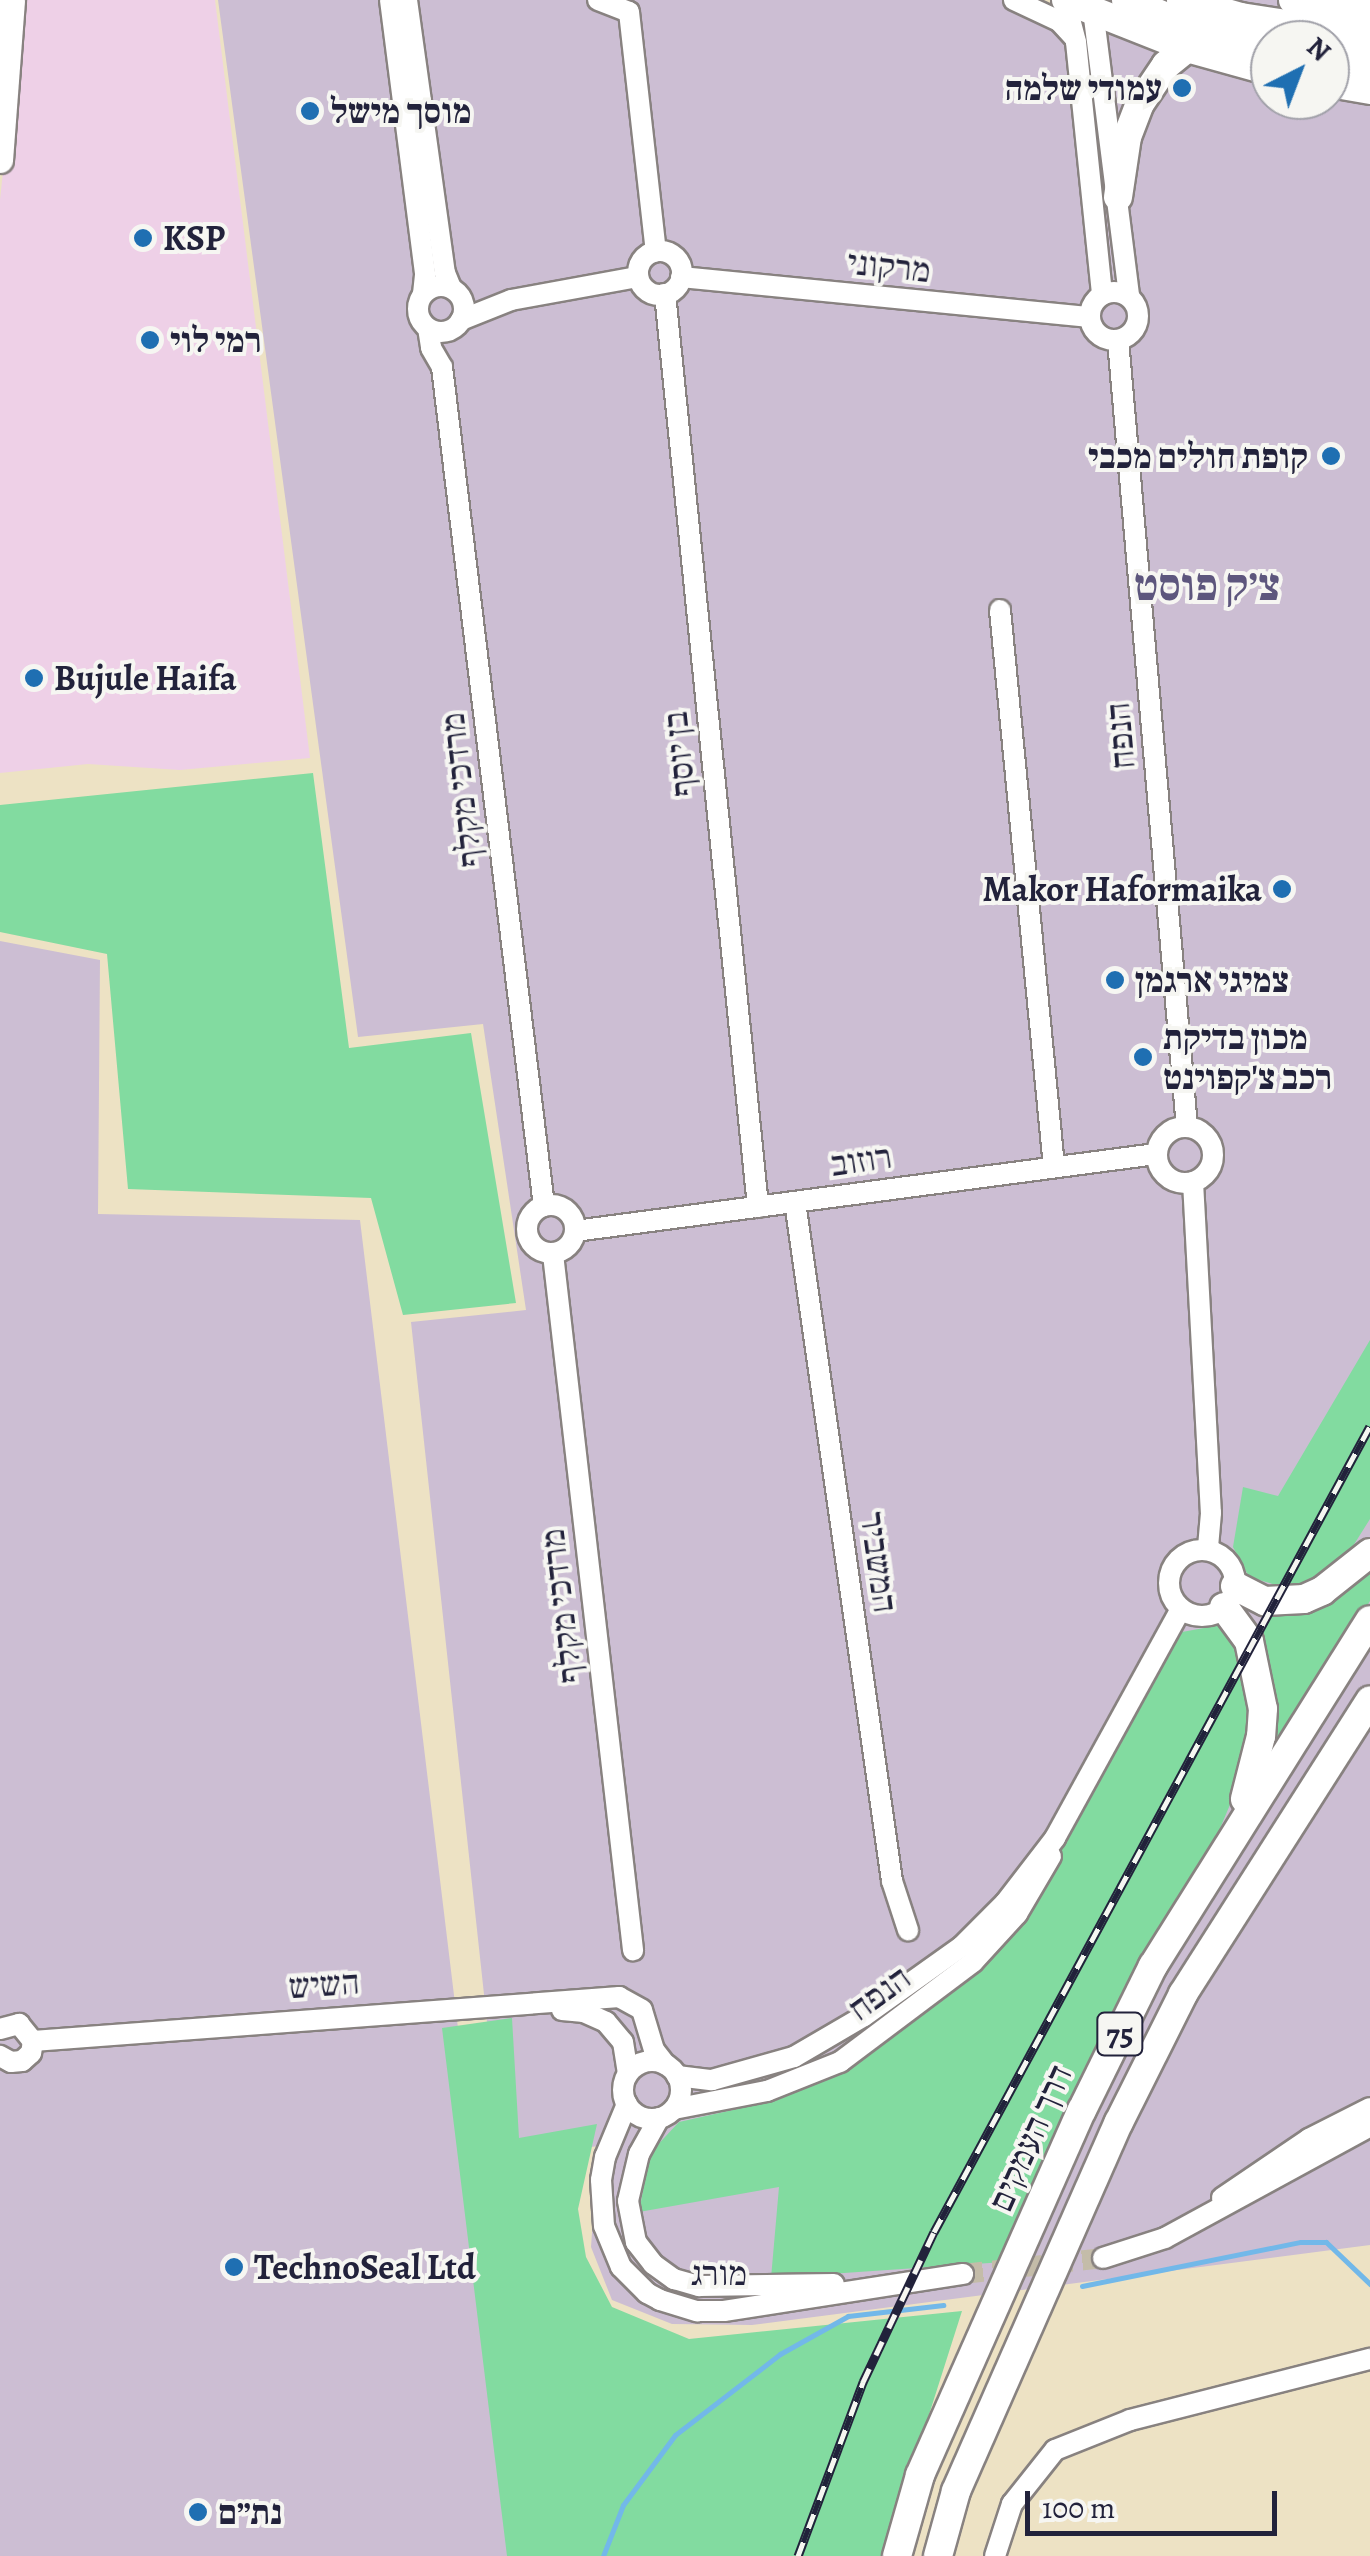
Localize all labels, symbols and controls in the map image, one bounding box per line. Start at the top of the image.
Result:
north arrow [1250,20,1350,120]
text: N [1298,28,1339,70]
place label: עמודי שלמה [1005,67,1162,109]
marker: עמודי שלמה [1171,77,1193,99]
place label: מוסך מישל [330,90,471,132]
marker: מוסך מישל [299,100,321,122]
place label: KSP [163,217,225,259]
marker: KSP [132,227,154,249]
street label: מרקוני [845,241,933,291]
place label: רמי לוי [170,319,262,361]
marker: רמי לוי [139,329,161,351]
place label: קופת חולים מכבי [1088,435,1308,477]
marker: קופת חולים מכבי [1318,443,1344,469]
district label: צ׳ק פוסט [1134,559,1280,613]
place label: Bujule Haifa [54,657,237,699]
marker: Bujule Haifa [23,667,45,689]
street label: הנפח [1096,701,1144,771]
street label: בן יוסף [654,710,704,798]
street label: מרדכי מקלף [431,711,491,869]
place label: Makor Haformaika [983,868,1262,910]
marker: Makor Haformaika [1271,878,1293,900]
place label: צמיגי ארגמן [1135,959,1289,1001]
marker: צמיגי ארגמן [1104,969,1126,991]
place label: מכון בדיקת רכב צ'קפוינט [1163,1016,1332,1098]
marker: מכון בדיקת רכב צ'קפוינט [1132,1046,1154,1068]
street label: רוזוב [828,1135,894,1185]
street label: המשביר [851,1509,907,1615]
street label: מרדכי מקלף [531,1527,591,1685]
street label: הנפח [840,1956,918,2030]
street label: השיש [287,1961,361,2007]
road number: 75 [1095,2007,1145,2061]
street label: דרך העמקים [979,2058,1081,2218]
place label: TechnoSeal Ltd [254,2246,476,2288]
street label: מורג [691,2252,747,2294]
marker: TechnoSeal Ltd [223,2256,245,2278]
scale bar [1030,2471,1282,2533]
text: 100 m [1042,2488,1115,2528]
place label: נת״ם [218,2491,282,2533]
marker: נת״ם [187,2501,209,2523]

